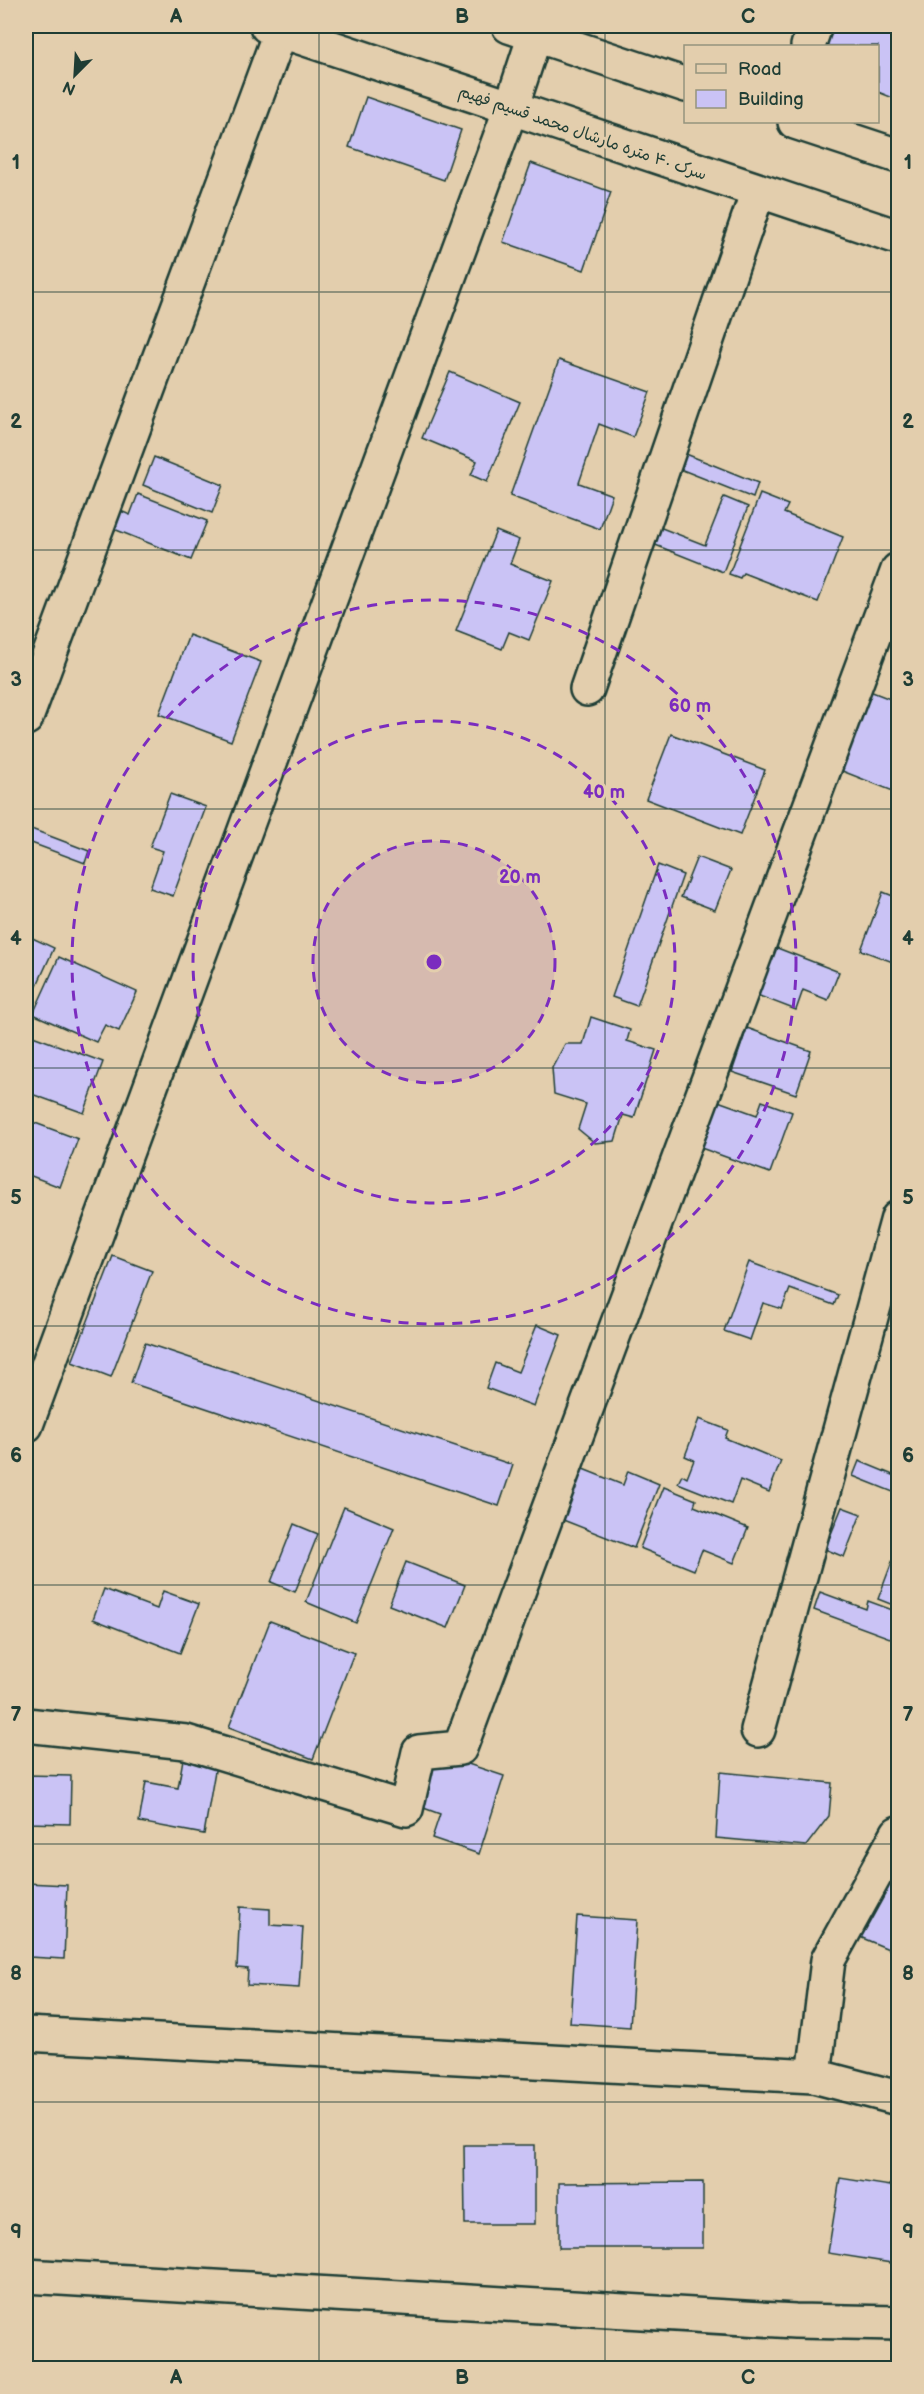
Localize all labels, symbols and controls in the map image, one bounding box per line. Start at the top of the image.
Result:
text: A [169,5,183,29]
text: B [455,5,469,29]
text: C [741,5,755,29]
north arrow [45,45,105,105]
legend [684,45,879,123]
text: Road [738,59,782,80]
text: N [60,76,79,98]
street label: سرک ۴۰ متره مارشال محمد قسیم فهیم [455,82,709,187]
text: Building [738,89,804,110]
text: 1 [12,151,20,175]
text: 1 [904,151,912,175]
text: 2 [10,410,22,434]
text: 2 [902,410,914,434]
text: 3 [10,668,22,692]
text: 3 [902,668,914,692]
text: 60 m [669,696,711,717]
text: 40 m [583,782,625,803]
text: 20 m [499,867,541,888]
text: 4 [10,927,22,951]
text: 4 [902,927,914,951]
centre of rings [424,952,444,972]
text: 5 [10,1186,22,1210]
text: 5 [902,1186,914,1210]
text: 6 [10,1444,22,1468]
text: 6 [902,1444,914,1468]
text: 7 [10,1703,22,1727]
text: 7 [902,1703,914,1727]
text: 8 [10,1962,22,1986]
text: 8 [902,1962,914,1986]
text: 9 [10,2220,22,2244]
text: 9 [902,2220,914,2244]
text: A [169,2366,183,2390]
text: B [455,2366,469,2390]
text: C [741,2366,755,2390]

